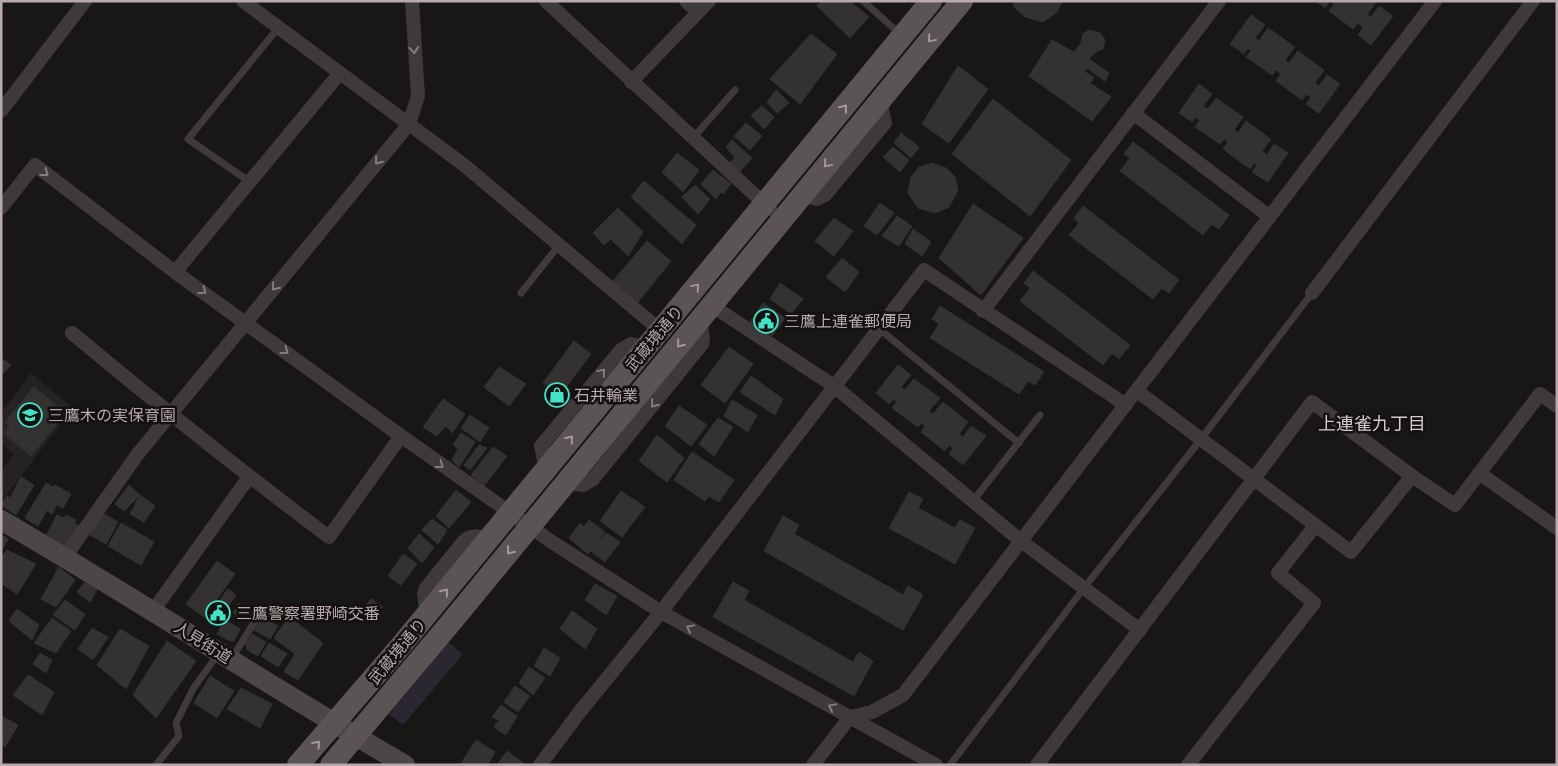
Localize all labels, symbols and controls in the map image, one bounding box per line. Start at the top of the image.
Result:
one-way arrow [928,33,936,42]
one-way arrow [409,46,420,54]
one-way arrow [838,104,847,113]
one-way arrow [375,155,384,164]
one-way arrow [824,159,833,168]
one-way arrow [39,167,48,175]
one-way arrow [272,281,280,290]
one-way arrow [690,284,698,293]
one-way arrow [197,285,207,294]
street label: 武蔵境通り [621,302,687,374]
public building icon: 三鷹上連雀郵便局 [753,308,779,334]
place label: 三鷹上連雀郵便局 [784,312,912,330]
one-way arrow [677,338,685,347]
one-way arrow [279,345,289,354]
one-way arrow [596,369,605,378]
shop icon: 石井輪業 [544,382,570,408]
place label: 石井輪業 [574,386,638,404]
one-way arrow [650,398,659,407]
school or university icon: 三鷹木の実保育園 [17,402,43,428]
place label: 三鷹木の実保育園 [48,406,176,424]
district label: 上連雀九丁目 [1318,413,1426,434]
one-way arrow [565,436,574,445]
one-way arrow [435,459,444,468]
one-way arrow [508,545,516,554]
one-way arrow [440,589,448,598]
public building icon: 三鷹警察署野崎交番 [205,600,231,626]
place label: 三鷹警察署野崎交番 [236,604,380,622]
street label: 武蔵境通り [364,615,430,687]
street label: 人見街道 [171,617,235,667]
one-way arrow [687,624,696,634]
one-way arrow [829,703,838,713]
one-way arrow [311,741,320,750]

